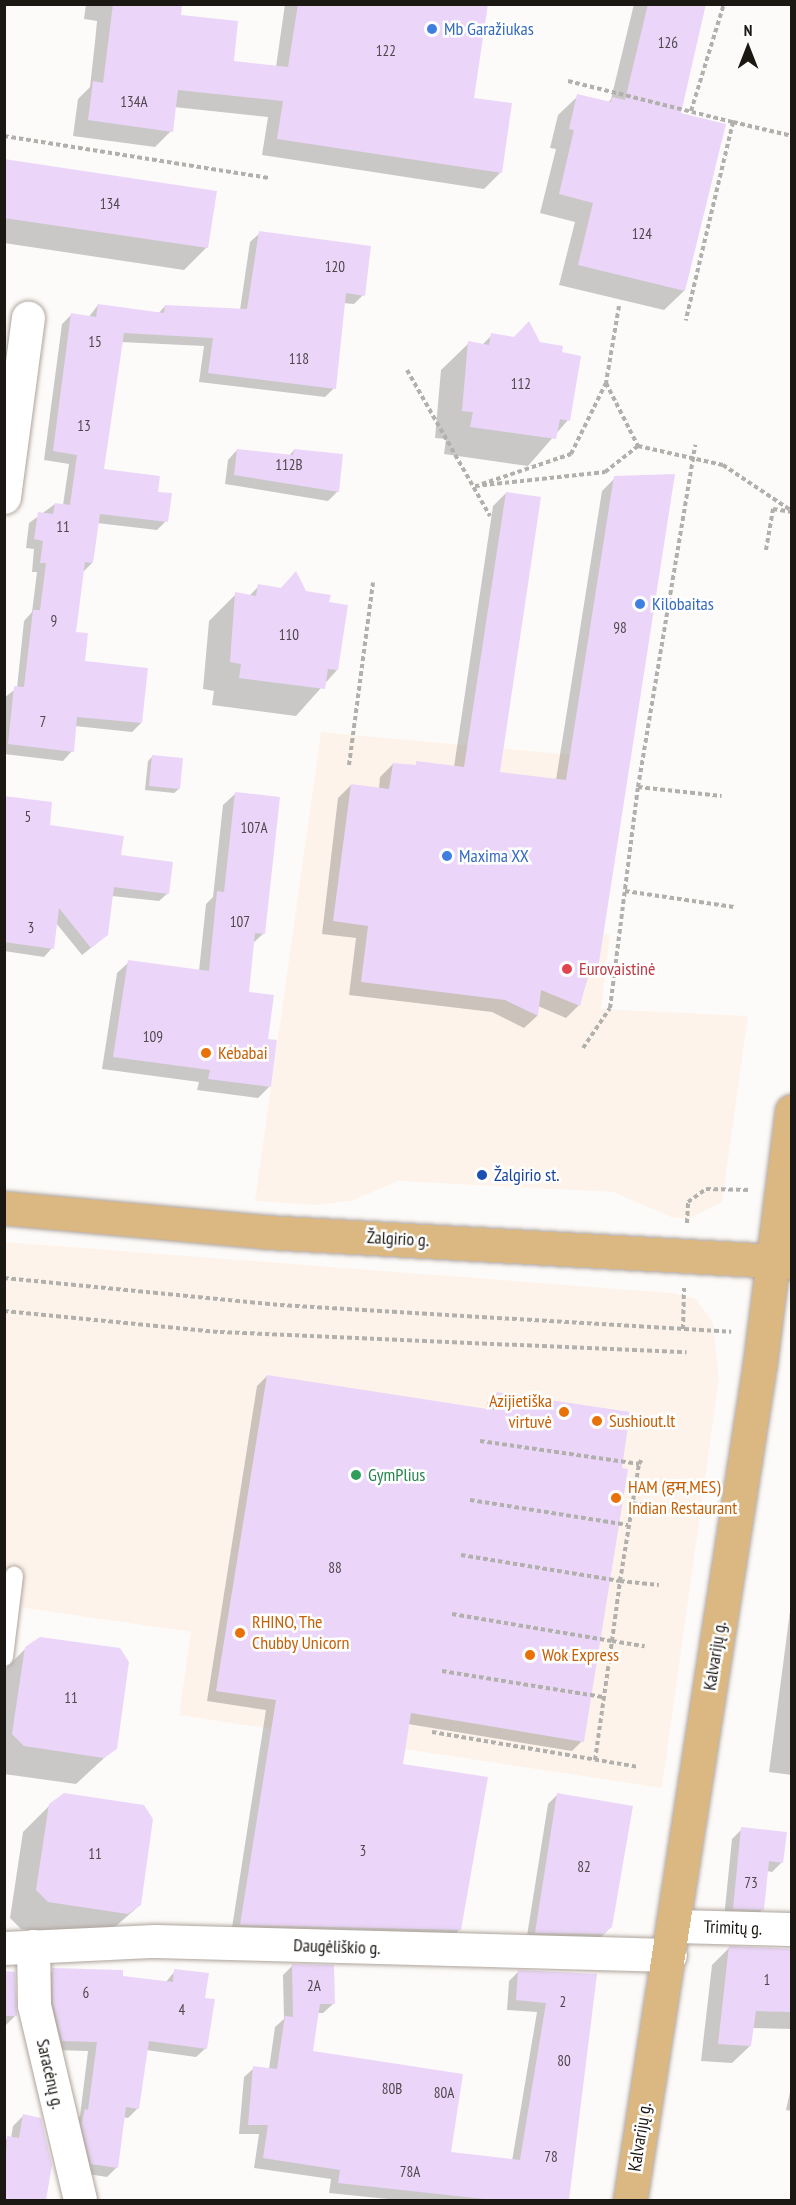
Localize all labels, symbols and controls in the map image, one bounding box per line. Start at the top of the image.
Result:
place label: Mb Garažiukas [444,18,534,40]
north arrow [718,18,778,78]
text: N [744,20,752,40]
marker: Mb Garažiukas [425,22,439,36]
house number: 126 [658,34,678,52]
house number: 122 [376,42,396,60]
house number: 134A [120,93,148,111]
house number: 134 [100,195,120,213]
house number: 124 [632,225,652,243]
house number: 120 [325,258,345,276]
house number: 15 [88,333,102,351]
house number: 118 [289,350,309,368]
house number: 112 [511,375,531,393]
house number: 13 [77,417,91,435]
house number: 112B [275,456,303,474]
house number: 11 [56,518,70,536]
place label: Kilobaitas [652,593,714,615]
marker: Kilobaitas [633,597,647,611]
house number: 9 [51,612,57,630]
house number: 98 [613,619,627,637]
house number: 110 [279,626,299,644]
house number: 7 [40,713,46,731]
house number: 5 [25,808,31,826]
house number: 107A [240,819,268,837]
place label: Maxima XX [459,845,529,867]
marker: Maxima XX [440,849,454,863]
house number: 107 [230,913,250,931]
house number: 3 [28,919,34,937]
place label: Eurovaistinė [579,958,655,980]
marker: Eurovaistinė [560,962,574,976]
house number: 109 [143,1028,163,1046]
place label: Kebabai [218,1042,268,1064]
marker: Kebabai [199,1046,213,1060]
place label: Žalgirio st. [494,1164,559,1186]
marker: Žalgirio st. [475,1168,489,1182]
street label: Žalgirio g. [366,1227,430,1251]
place label: Azijietiška virtuvė [489,1391,552,1434]
marker: Azijietiška virtuvė [557,1405,571,1419]
place label: Sushiout.lt [609,1410,675,1432]
marker: Sushiout.lt [590,1414,604,1428]
place label: GymPlius [368,1464,425,1486]
marker: GymPlius [349,1468,363,1482]
place label: HAM (हम,MES) Indian Restaurant [628,1477,737,1520]
marker: HAM (हम,MES) Indian Restaurant [609,1491,623,1505]
house number: 88 [328,1559,342,1577]
place label: RHINO, The Chubby Unicorn [252,1612,350,1654]
street label: Kalvarijų g. [699,1620,731,1692]
marker: RHINO, The Chubby Unicorn [233,1626,247,1640]
place label: Wok Express [542,1644,620,1666]
marker: Wok Express [523,1648,537,1662]
house number: 11 [64,1689,78,1707]
house number: 3 [360,1842,366,1860]
house number: 11 [88,1845,102,1863]
house number: 82 [577,1858,591,1876]
house number: 73 [744,1874,758,1892]
street label: Trimitų g. [703,1916,763,1940]
street label: Daugėliškio g. [293,1935,381,1959]
house number: 1 [764,1971,770,1989]
house number: 2A [307,1977,321,1995]
house number: 6 [83,1984,89,2002]
house number: 2 [560,1993,566,2011]
house number: 4 [179,2001,185,2019]
street label: Saracėnų g. [31,2037,69,2111]
house number: 80 [557,2052,571,2070]
house number: 80B [382,2080,402,2098]
house number: 80A [434,2084,454,2102]
street label: Kalvarijų g. [624,2101,656,2173]
house number: 78 [544,2148,558,2166]
house number: 78A [400,2163,420,2181]

